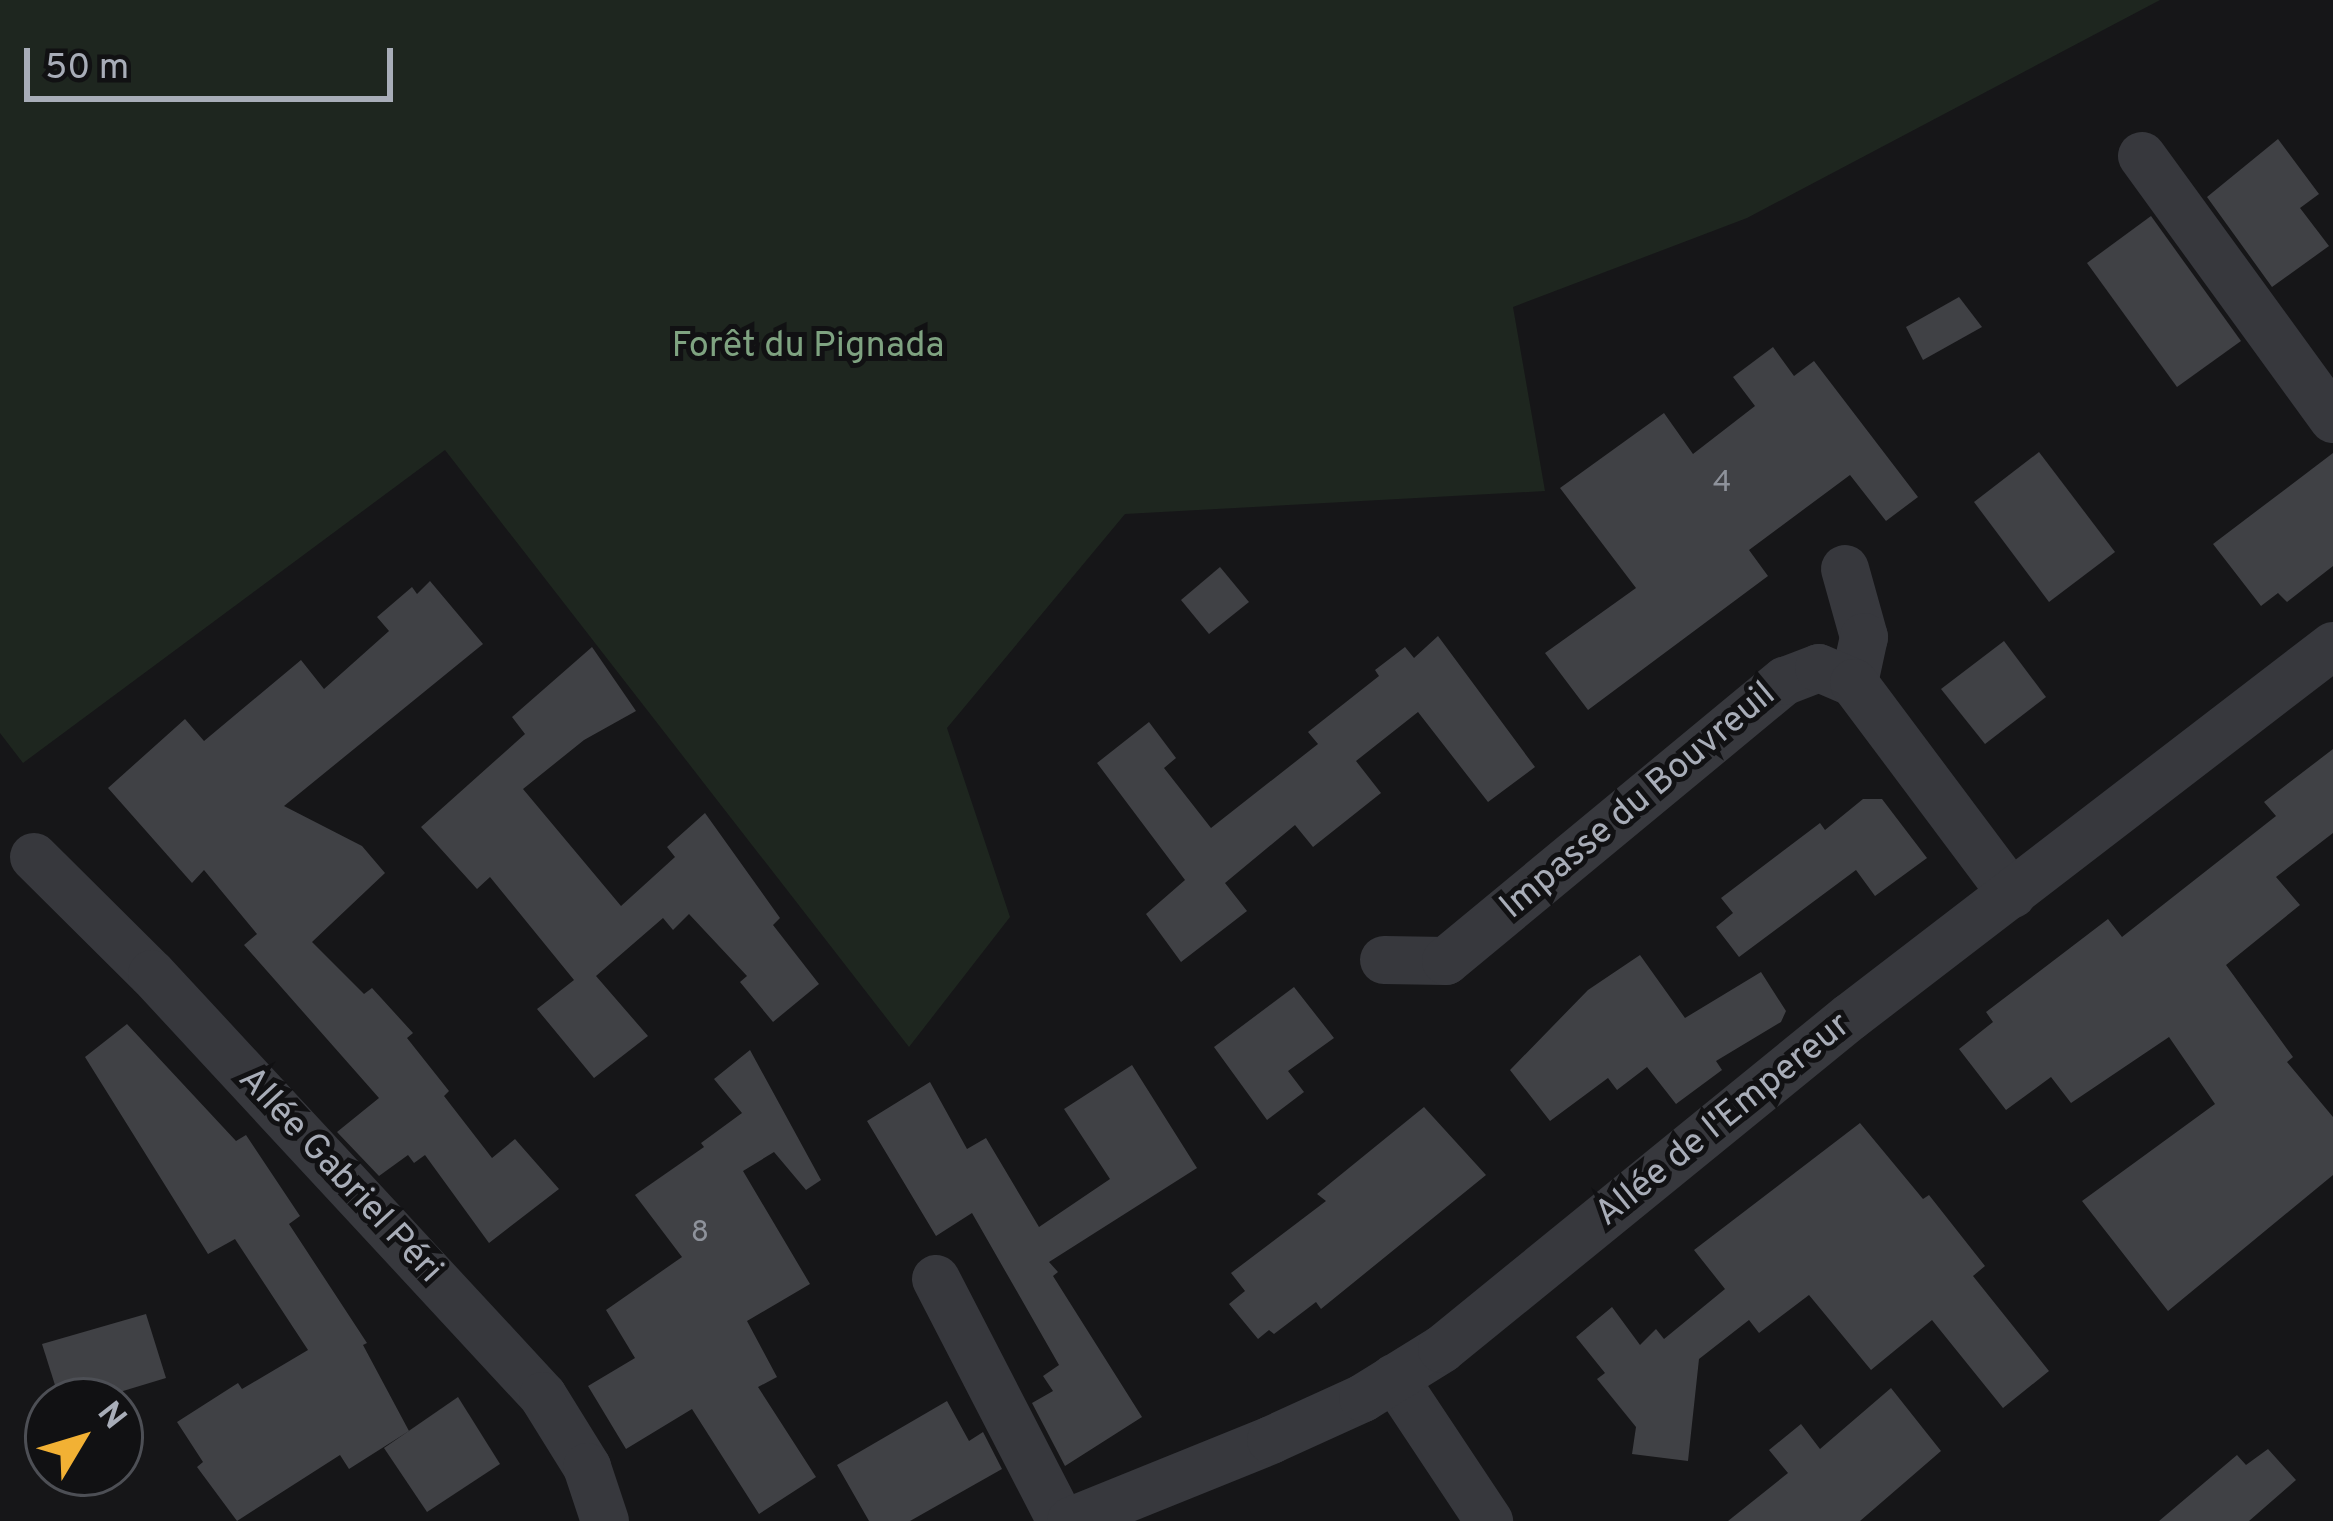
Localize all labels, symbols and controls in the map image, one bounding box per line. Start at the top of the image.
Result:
scale bar [30,24,399,98]
text: 50 m [45,46,129,92]
park label: Forêt du Pignada [671,326,945,370]
house number: 4 [1713,466,1731,502]
street label: Impasse du Bouvreuil [1493,674,1785,930]
street label: Allée de l'Empereur [1588,1005,1860,1237]
street label: Allée Gabriel Péri [228,1059,450,1293]
house number: 8 [691,1216,709,1252]
north arrow [24,1377,144,1497]
text: N [86,1394,134,1439]

